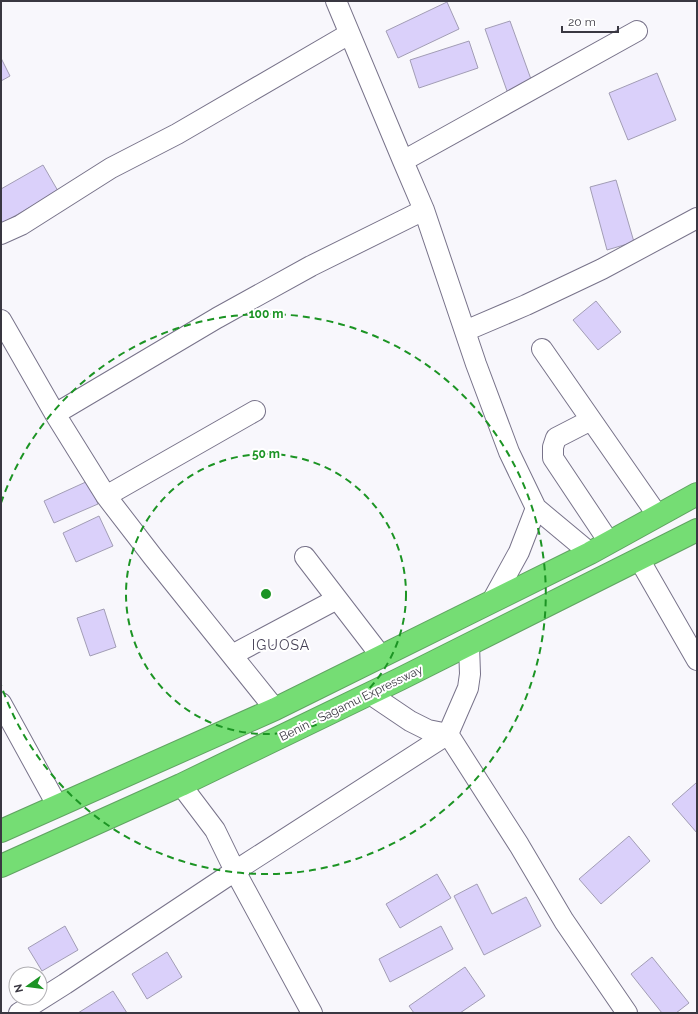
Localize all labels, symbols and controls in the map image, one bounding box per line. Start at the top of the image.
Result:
scale bar [562,8,618,34]
text: 20 m [568,15,596,29]
text: 100 m [249,307,283,321]
text: 50 m [252,447,280,461]
centre of rings [259,587,273,601]
district label: IGUOSA [252,637,310,653]
street label: Benin - Sagamu Expressway [277,662,425,744]
north arrow [8,966,48,1006]
text: N [11,983,26,994]

